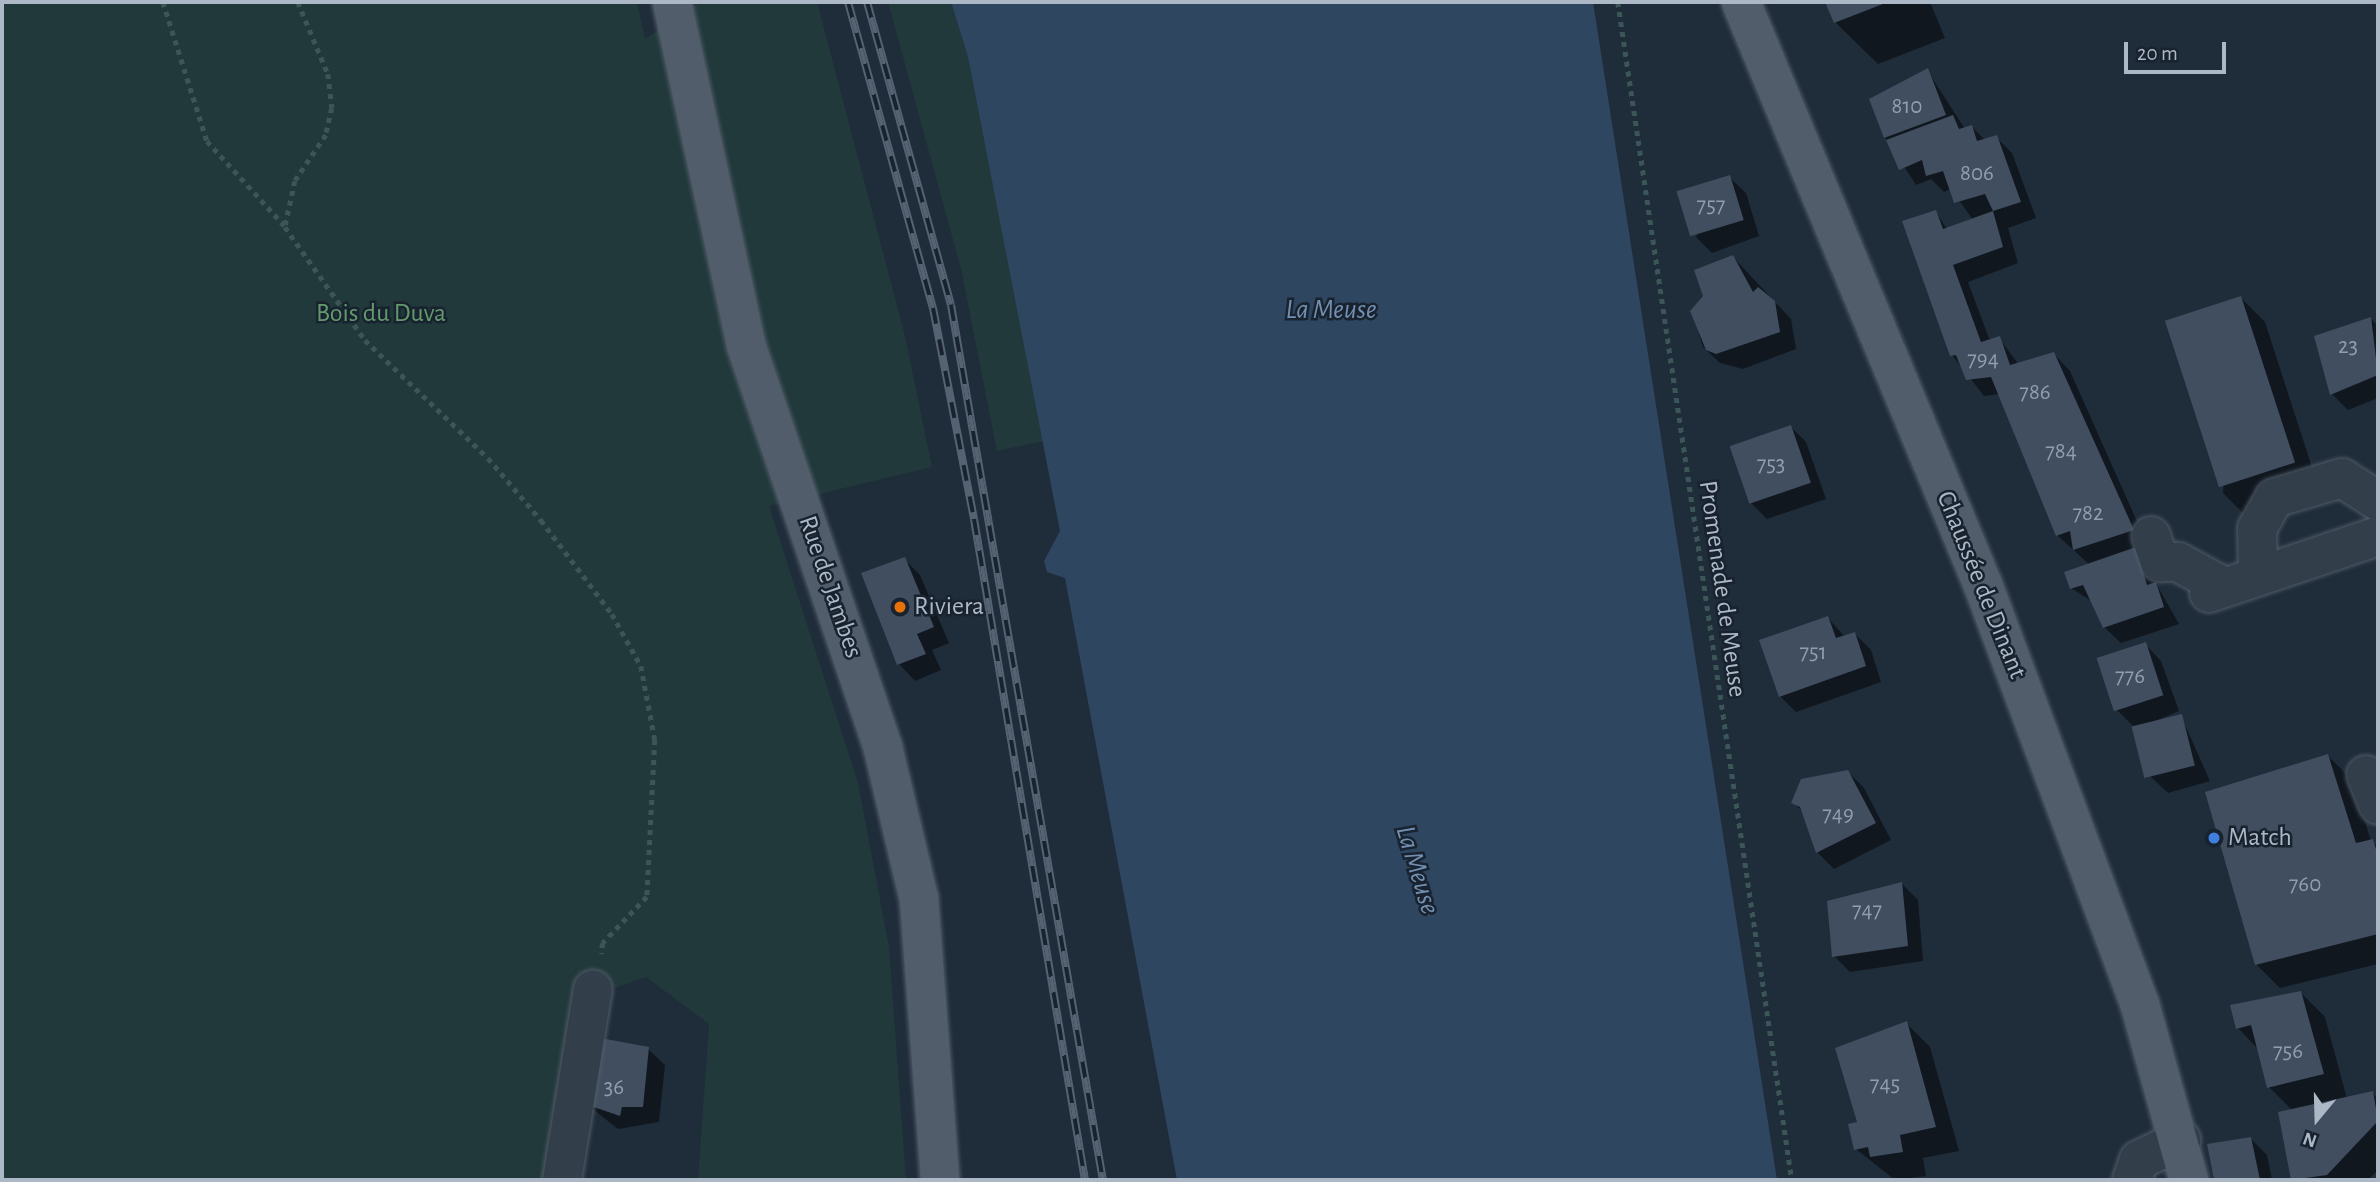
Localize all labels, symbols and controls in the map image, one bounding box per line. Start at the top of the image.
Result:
scale bar [2128,28,2230,72]
text: 20 m [2137,43,2178,64]
house number: 810 [1892,93,1922,121]
house number: 806 [1960,160,1994,188]
house number: 757 [1697,192,1725,220]
water label: La Meuse [1286,293,1376,327]
park label: Bois du Duva [316,298,446,330]
house number: 23 [2338,333,2358,361]
house number: 794 [1967,346,1999,374]
house number: 786 [2019,379,2051,407]
house number: 784 [2045,438,2077,466]
house number: 753 [1757,451,1785,479]
street label: Promenade de Meuse [1691,479,1753,699]
street label: Chaussée de Dinant [1929,487,2033,683]
house number: 782 [2073,500,2103,528]
street label: Rue de Jambes [791,512,869,662]
place label: Riviera [914,591,984,623]
marker: Riviera [892,599,908,615]
house number: 751 [1799,639,1827,667]
house number: 776 [2115,663,2145,691]
house number: 749 [1822,801,1854,829]
water label: La Meuse [1388,822,1446,918]
place label: Match [2228,822,2292,854]
marker: Match [2206,830,2222,846]
house number: 760 [2289,871,2321,899]
house number: 747 [1852,897,1882,925]
house number: 756 [2273,1038,2303,1066]
house number: 745 [1870,1071,1900,1099]
house number: 36 [604,1074,624,1102]
north arrow [2282,1084,2352,1154]
text: N [2301,1128,2319,1150]

